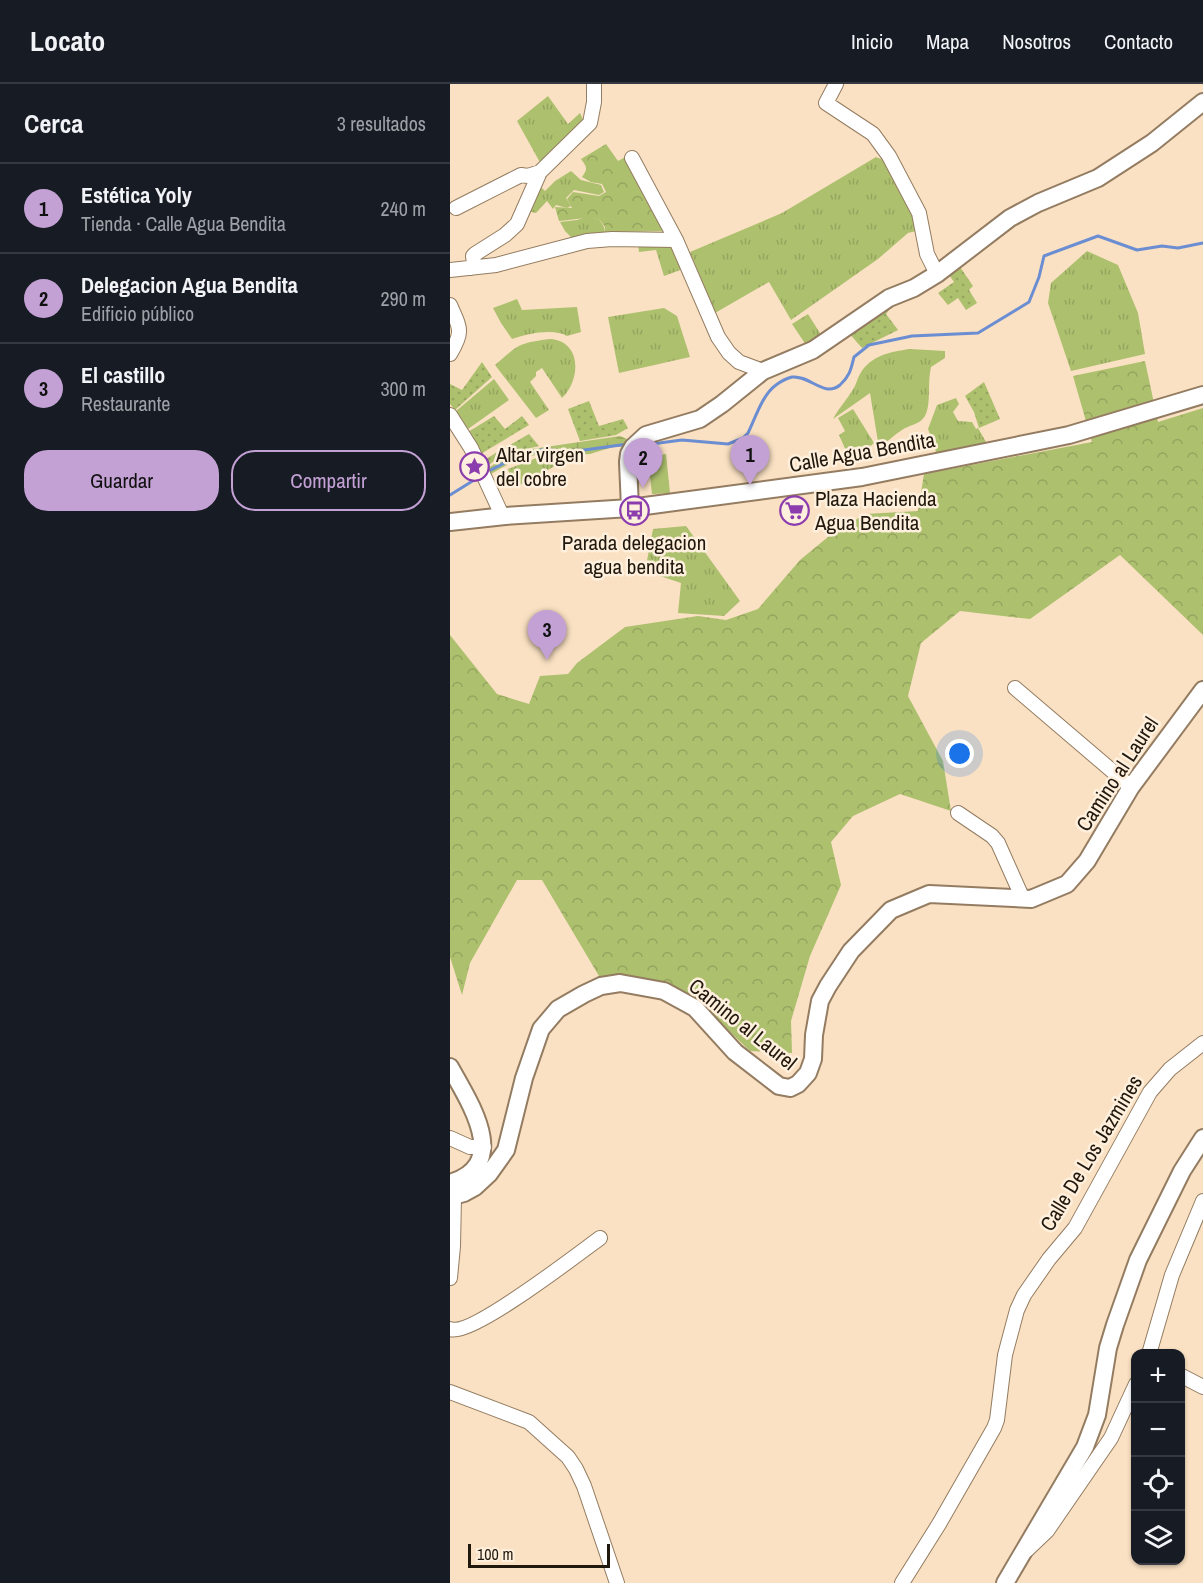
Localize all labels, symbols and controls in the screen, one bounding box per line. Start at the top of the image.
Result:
text: Locato [30,22,105,60]
text: Inicio [851,27,893,56]
text: Mapa [926,27,969,56]
text: Nosotros [1002,27,1071,56]
text: Contacto [1104,27,1173,56]
text: Cerca [24,106,83,141]
text: 3 resultados [337,110,426,137]
text: Estética Yoly [81,180,192,210]
text: 1 [39,195,48,222]
text: 240 m [380,195,426,222]
text: Tienda · Calle Agua Bendita [81,210,286,237]
text: Delegacion Agua Bendita [81,270,298,300]
text: 2 [39,285,48,312]
text: 290 m [380,285,426,312]
text: Edificio público [81,300,194,327]
text: El castillo [81,360,165,390]
text: 3 [39,375,48,402]
text: 300 m [380,375,426,402]
text: Restaurante [81,390,170,417]
street label: Calle Agua Bendita [787,425,938,479]
pin: 1 [730,436,770,485]
pin: 2 [624,438,662,488]
place label: Altar virgen del cobre [495,440,584,493]
button: Guardar [24,450,219,511]
button: Compartir [231,450,426,511]
place icon: Altar virgen del cobre [459,450,491,482]
place label: Plaza Hacienda Agua Bendita [814,484,937,537]
supermarket icon: Plaza Hacienda Agua Bendita [778,494,810,526]
bus stop icon: Parada delegacion agua bendita [618,495,650,527]
place label: Parada delegacion agua bendita [562,528,706,581]
pin: 3 [528,610,566,660]
street label: Camino al Laurel [1069,711,1165,837]
your location [945,739,974,768]
street label: Camino al Laurel [683,971,803,1077]
street label: Calle De Los Jazmines [1033,1070,1149,1236]
map controls [1131,1349,1185,1565]
button: + [1131,1349,1185,1403]
button: − [1131,1403,1185,1457]
button: locate [1131,1457,1185,1511]
button: layers [1131,1511,1185,1565]
scale bar [468,1541,610,1568]
text: 100 m [477,1543,513,1565]

